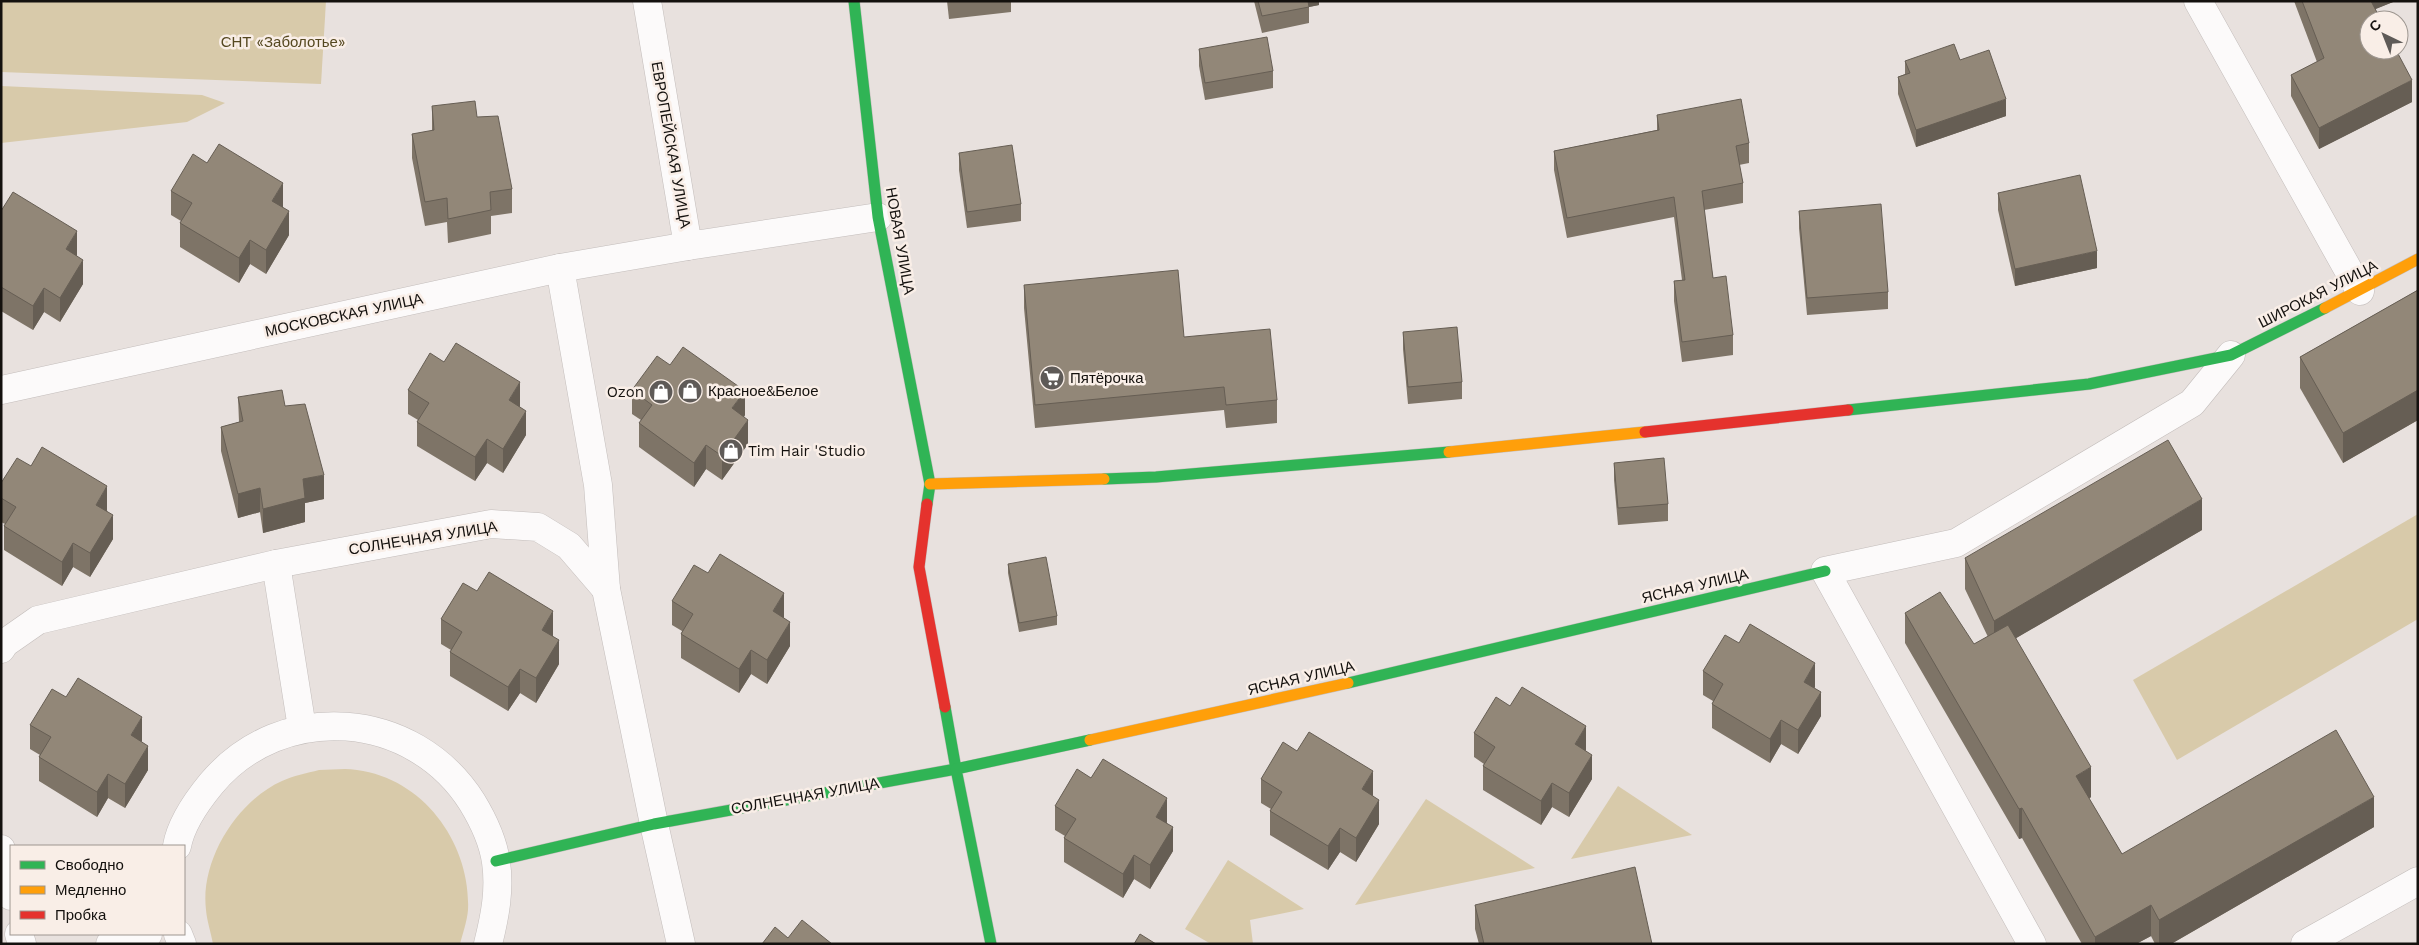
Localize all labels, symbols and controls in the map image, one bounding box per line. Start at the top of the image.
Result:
north arrow [2359,10,2409,60]
text: С [2366,16,2384,35]
park label: СНТ «Заболотье» [221,33,345,51]
street label: ЕВРОПЕЙСКАЯ УЛИЦА [647,60,695,230]
street label: НОВАЯ УЛИЦА [882,186,918,296]
street label: ШИРОКАЯ УЛИЦА [2255,256,2381,332]
street label: МОСКОВСКАЯ УЛИЦА [263,289,425,341]
supermarket icon: Пятёрочка [1039,365,1065,391]
place label: Пятёрочка [1070,369,1144,387]
shop icon: Красное&Белое [677,378,703,404]
shop icon: Ozon [648,379,674,405]
place label: Красное&Белое [708,382,819,400]
place label: Ozon [607,383,644,401]
shop icon: Tim Hair 'Studio [718,438,744,464]
place label: Tim Hair 'Studio [748,442,866,460]
street label: СОЛНЕЧНАЯ УЛИЦА [347,517,499,559]
street label: ЯСНАЯ УЛИЦА [1640,565,1750,607]
street label: ЯСНАЯ УЛИЦА [1246,657,1356,699]
street label: СОЛНЕЧНАЯ УЛИЦА [729,774,881,818]
legend [10,845,185,935]
text: Свободно [55,856,124,874]
text: Медленно [55,881,126,899]
text: Пробка [55,906,107,924]

